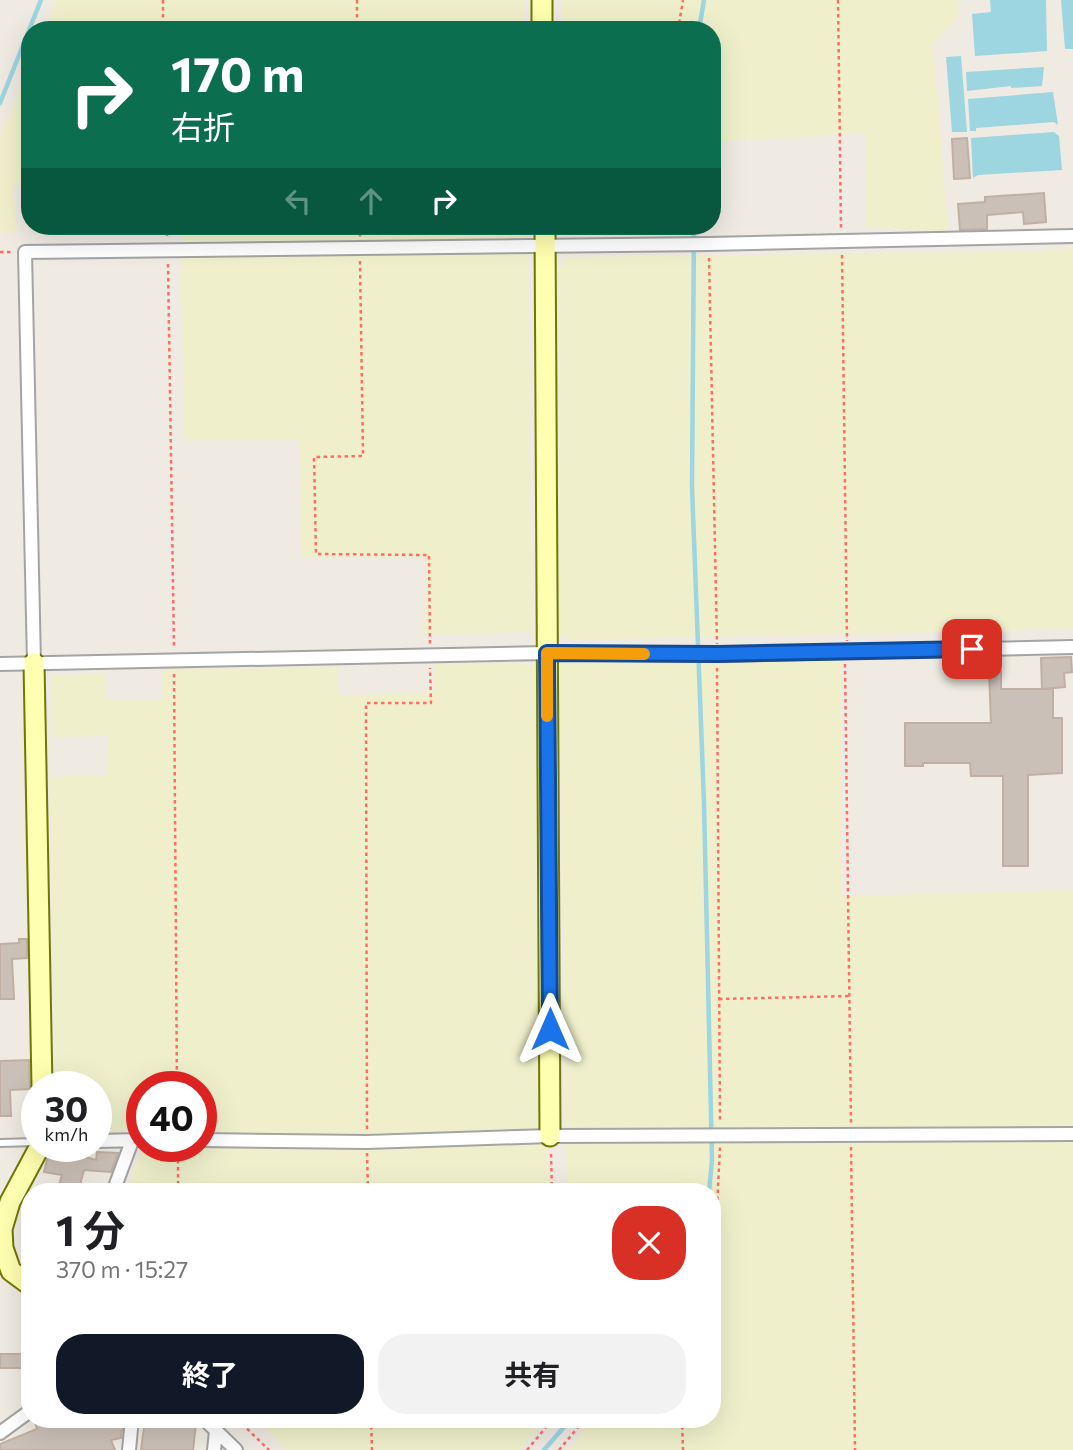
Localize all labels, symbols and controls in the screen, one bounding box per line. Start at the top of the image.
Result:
text: 170 m [171,42,304,102]
icon: right [56,49,147,140]
text: 右折 [171,106,235,146]
icon: left [279,182,317,220]
icon: ahead [352,182,390,220]
icon: right [425,182,463,220]
pin [942,619,1002,679]
icon: arrive [953,630,991,668]
position arrow [513,992,587,1066]
speed limit sign: 40 [126,1071,217,1162]
text: 30 [45,1086,88,1129]
text: km/h [45,1123,88,1145]
text: 1 分 [56,1203,125,1255]
button: close [612,1206,686,1280]
text: 370 m · 15:27 [56,1255,188,1283]
button: 終了 [56,1334,364,1414]
button: 共有 [378,1334,686,1414]

